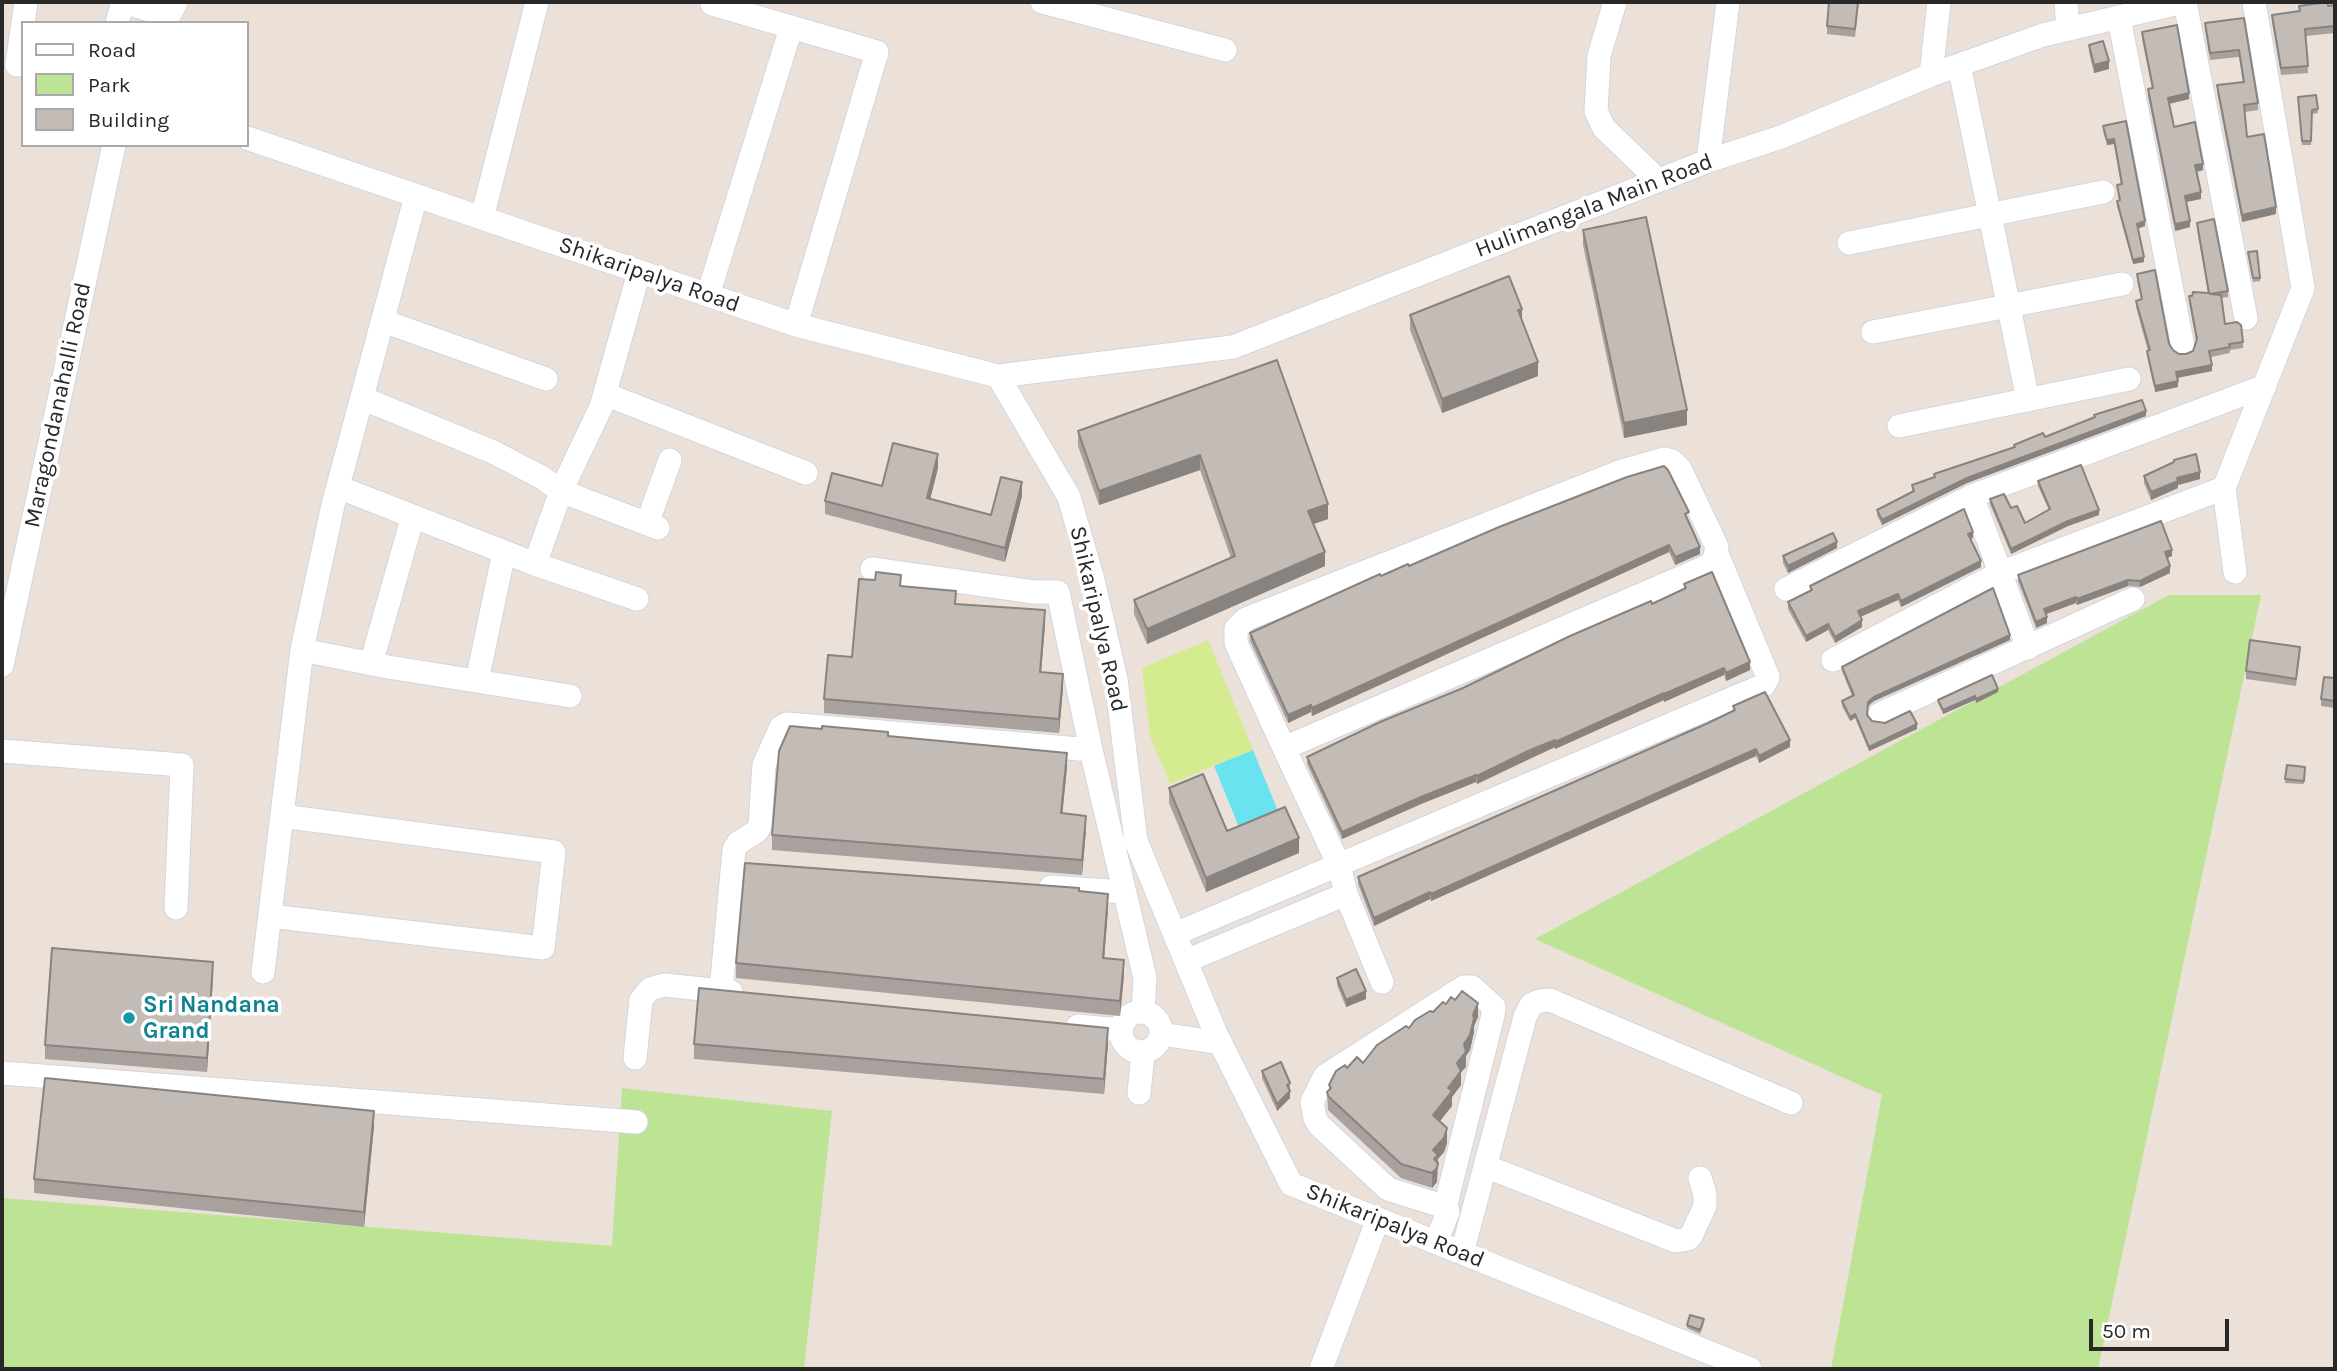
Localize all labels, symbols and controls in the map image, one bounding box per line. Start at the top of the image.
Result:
legend [21,21,248,147]
text: Road [88,38,136,62]
text: Park [88,73,131,97]
text: Building [88,108,169,132]
street label: Hulimangala Main Road [1471,148,1717,264]
street label: Shikaripalya Road [555,231,743,319]
street label: Maragondanahalli Road [19,280,97,530]
street label: Shikaripalya Road [1063,523,1133,715]
place label: Sri Nandana Grand [143,991,280,1045]
marker: Sri Nandana Grand [121,1010,137,1026]
street label: Shikaripalya Road [1302,1178,1488,1274]
scale bar [2092,1304,2232,1348]
text: 50 m [2102,1319,2151,1343]

